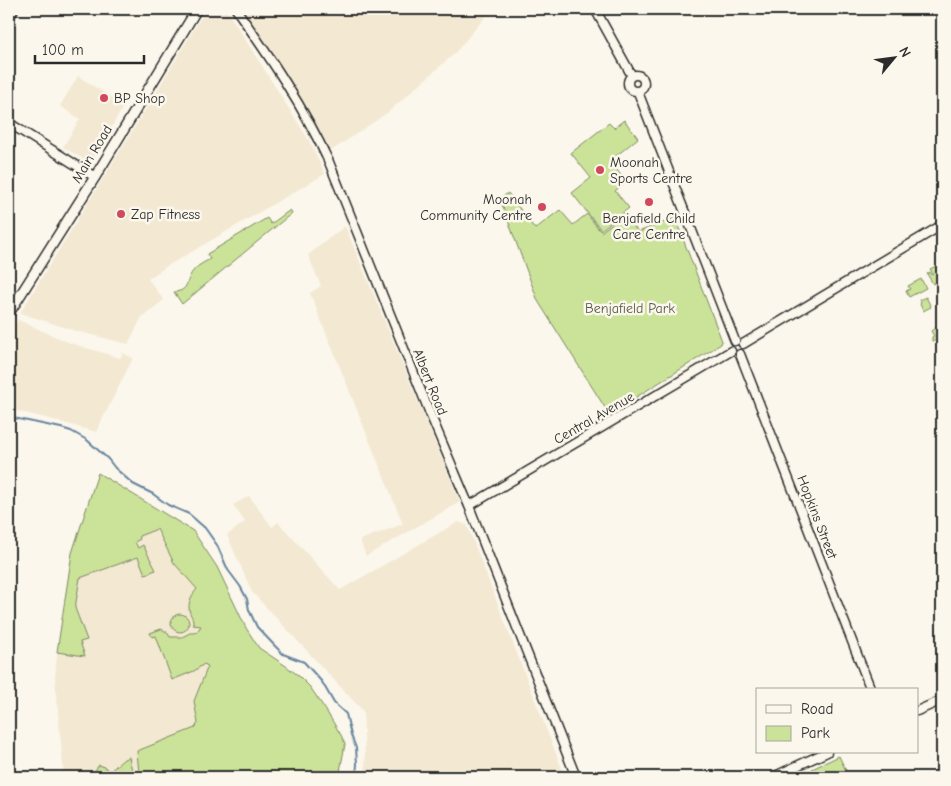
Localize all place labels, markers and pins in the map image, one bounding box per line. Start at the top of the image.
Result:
place label: BP Shop [114,90,165,107]
marker: BP Shop [98,92,110,104]
place label: Moonah Sports Centre [610,154,692,187]
marker: Moonah Sports Centre [594,164,606,176]
place label: Moonah Community Centre [420,191,532,224]
marker: Benjafield Child Care Centre [643,196,655,208]
marker: Moonah Community Centre [536,201,548,213]
place label: Zap Fitness [131,206,200,223]
marker: Zap Fitness [115,208,127,220]
place label: Benjafield Child Care Centre [603,210,696,243]

